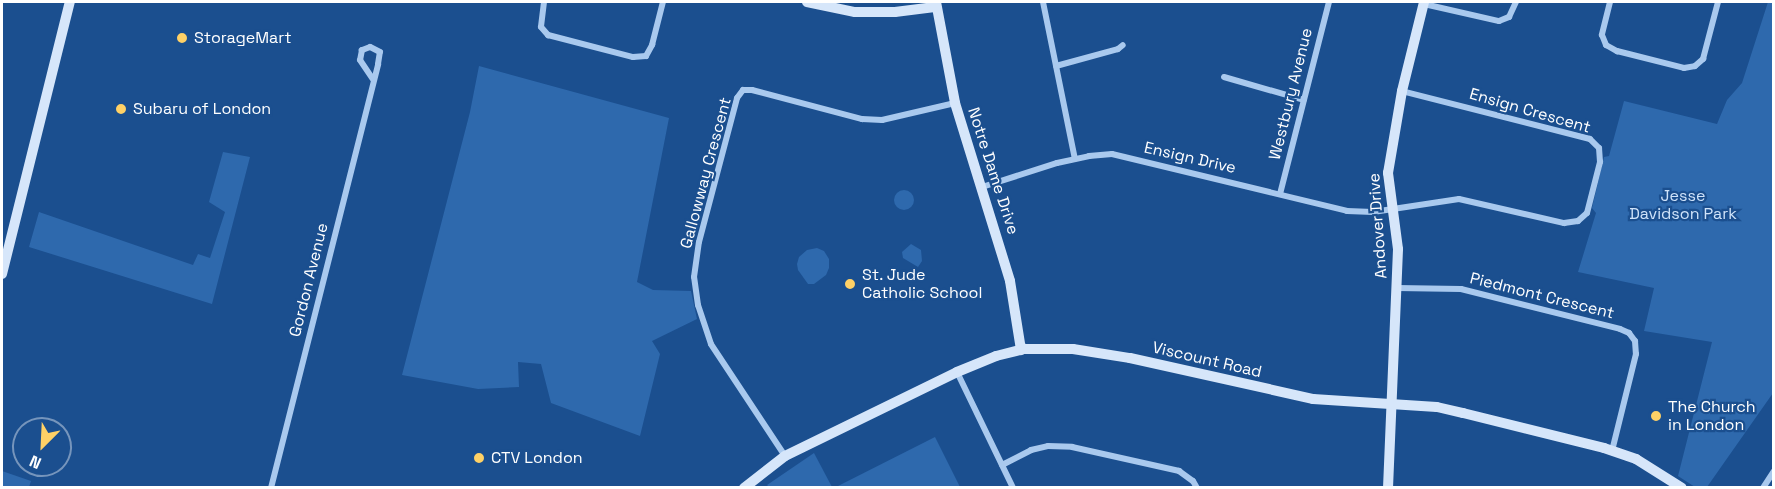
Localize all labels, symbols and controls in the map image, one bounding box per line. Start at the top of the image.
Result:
street label: Westbury Avenue [1265,26,1317,162]
place label: StorageMart [194,28,292,48]
marker: StorageMart [175,31,189,45]
street label: Ensign Crescent [1467,85,1593,137]
street label: Gallowway Crescent [677,95,735,251]
place label: Subaru of London [133,99,271,119]
marker: Subaru of London [114,102,128,116]
street label: Notre Dame Drive [963,105,1023,237]
street label: Ensign Drive [1142,138,1238,178]
street label: Andover Drive [1365,172,1391,280]
park label: Jesse Davidson Park [1629,186,1737,224]
street label: Gordon Avenue [286,221,332,339]
place label: St. Jude Catholic School [862,265,982,303]
street label: Piedmont Crescent [1468,269,1616,323]
marker: St. Jude Catholic School [843,277,857,291]
street label: Viscount Road [1150,338,1264,382]
place label: The Church in London [1668,397,1756,435]
marker: The Church in London [1649,409,1663,423]
north arrow [12,417,72,477]
place label: CTV London [491,448,583,468]
text: N [26,450,44,474]
marker: CTV London [472,451,486,465]

